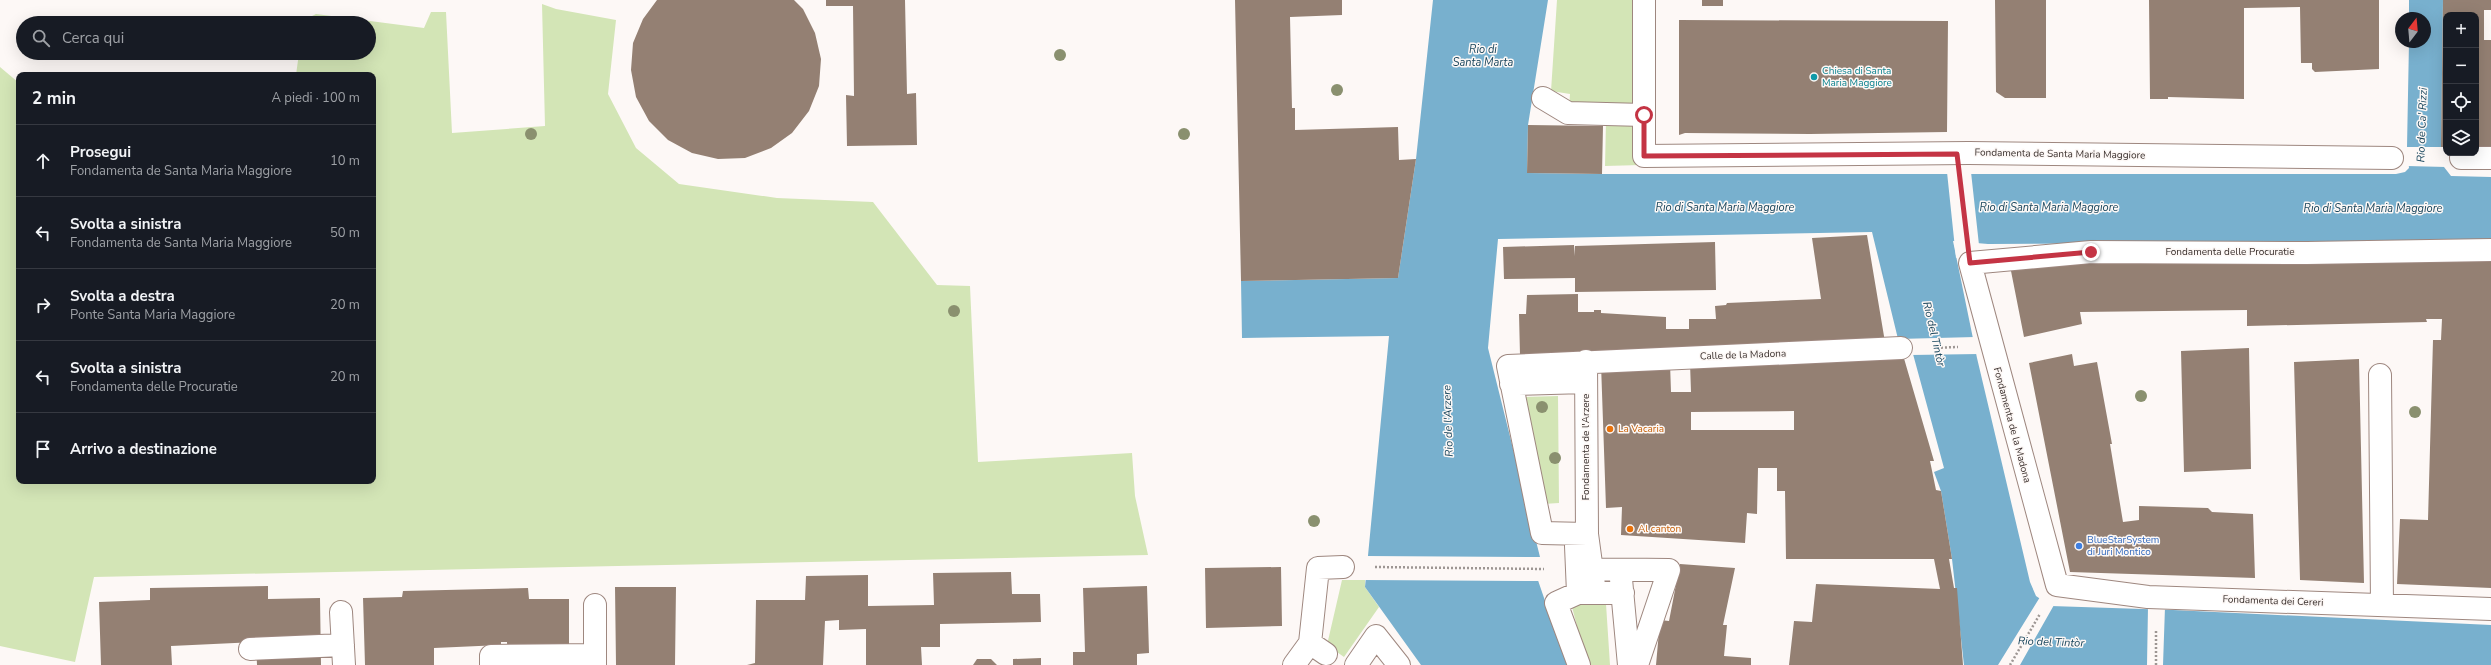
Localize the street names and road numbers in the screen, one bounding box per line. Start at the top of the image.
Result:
street label: Fondamenta de Santa Maria Maggiore [1975,146,2145,162]
street label: Fondamenta delle Procuratie [2165,245,2295,259]
street label: Calle de la Madona [1700,346,1786,364]
street label: Fondamenta de la Madona [1990,366,2034,484]
street label: Fondamenta de l'Arzere [1579,394,1593,500]
street label: Fondamenta dei Cereri [2222,592,2324,610]

